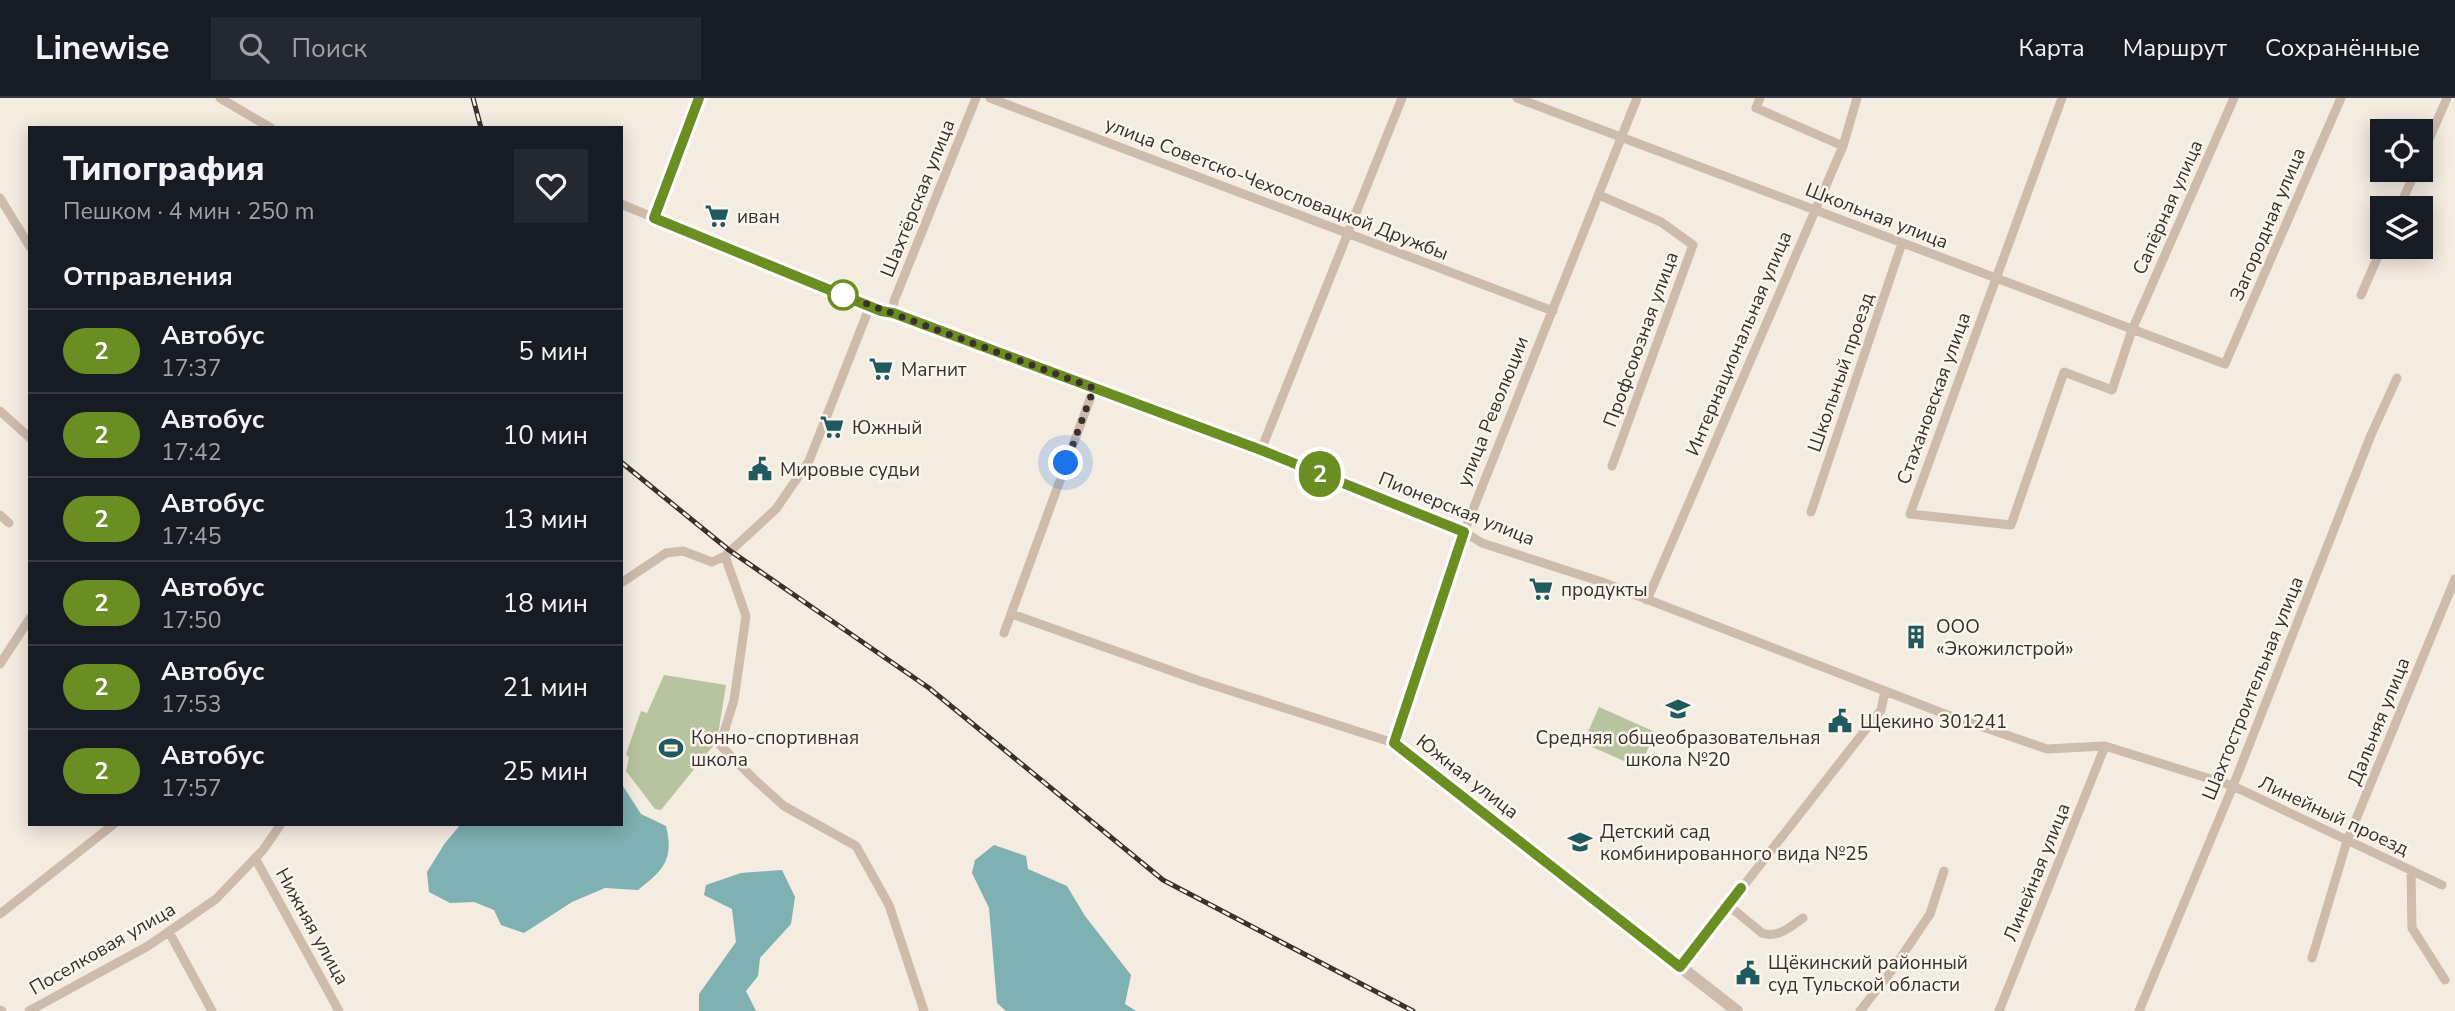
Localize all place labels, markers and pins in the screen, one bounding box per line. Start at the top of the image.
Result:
supermarket icon: иван [703,202,731,230]
place label: иван [737,204,780,230]
unlabelled marker [828,280,858,310]
supermarket icon: Магнит [867,355,895,383]
place label: Магнит [901,357,967,383]
supermarket icon: Южный [818,413,846,441]
place label: Южный [852,415,922,441]
public building icon: Мировые судьи [746,455,774,483]
place label: Мировые судьи [780,457,920,483]
supermarket icon: продукты [1527,575,1555,603]
place label: продукты [1561,577,1648,603]
place label: ООО «Экожилстрой» [1936,614,2074,662]
building icon: ООО «Экожилстрой» [1902,623,1930,651]
school or university icon: Средняя общеобразовательная школа №20 [1664,695,1692,723]
public building icon: Щекино 301241 [1826,707,1854,735]
place label: Щекино 301241 [1860,709,2007,735]
place label: Конно-спортивная школа [691,725,859,773]
place label: Средняя общеобразовательная школа №20 [1536,725,1820,773]
sports icon: Конно-спортивная школа [657,734,685,762]
place label: Детский сад комбинированного вида №25 [1600,819,1868,867]
school or university icon: Детский сад комбинированного вида №25 [1566,828,1594,856]
place label: Щёкинский районный суд Тульской области [1768,950,1968,998]
public building icon: Щёкинский районный суд Тульской области [1734,959,1762,987]

